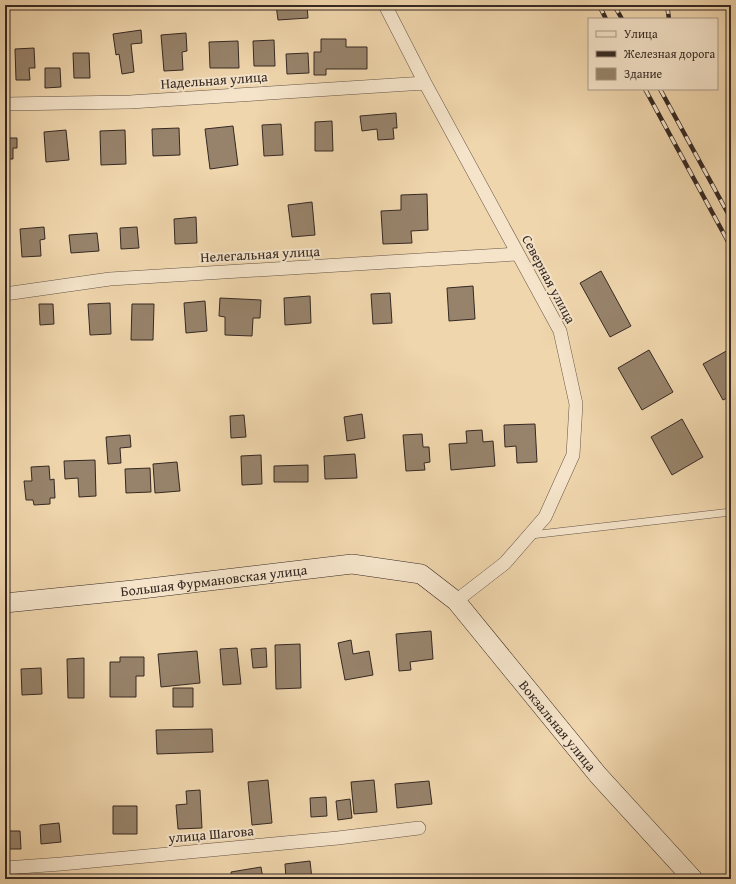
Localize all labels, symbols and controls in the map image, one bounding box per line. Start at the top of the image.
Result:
legend [588,18,718,90]
text: Улица [624,25,658,42]
text: Железная дорога [623,45,715,62]
text: Здание [624,65,663,82]
street label: Надельная улица [160,66,269,94]
street label: Северная улица [517,231,581,327]
street label: Нелегальная улица [200,241,321,267]
street label: Большая Фурмановская улица [120,559,309,601]
street label: Вокзальная улица [514,676,601,776]
street label: улица Шагова [166,820,255,848]

